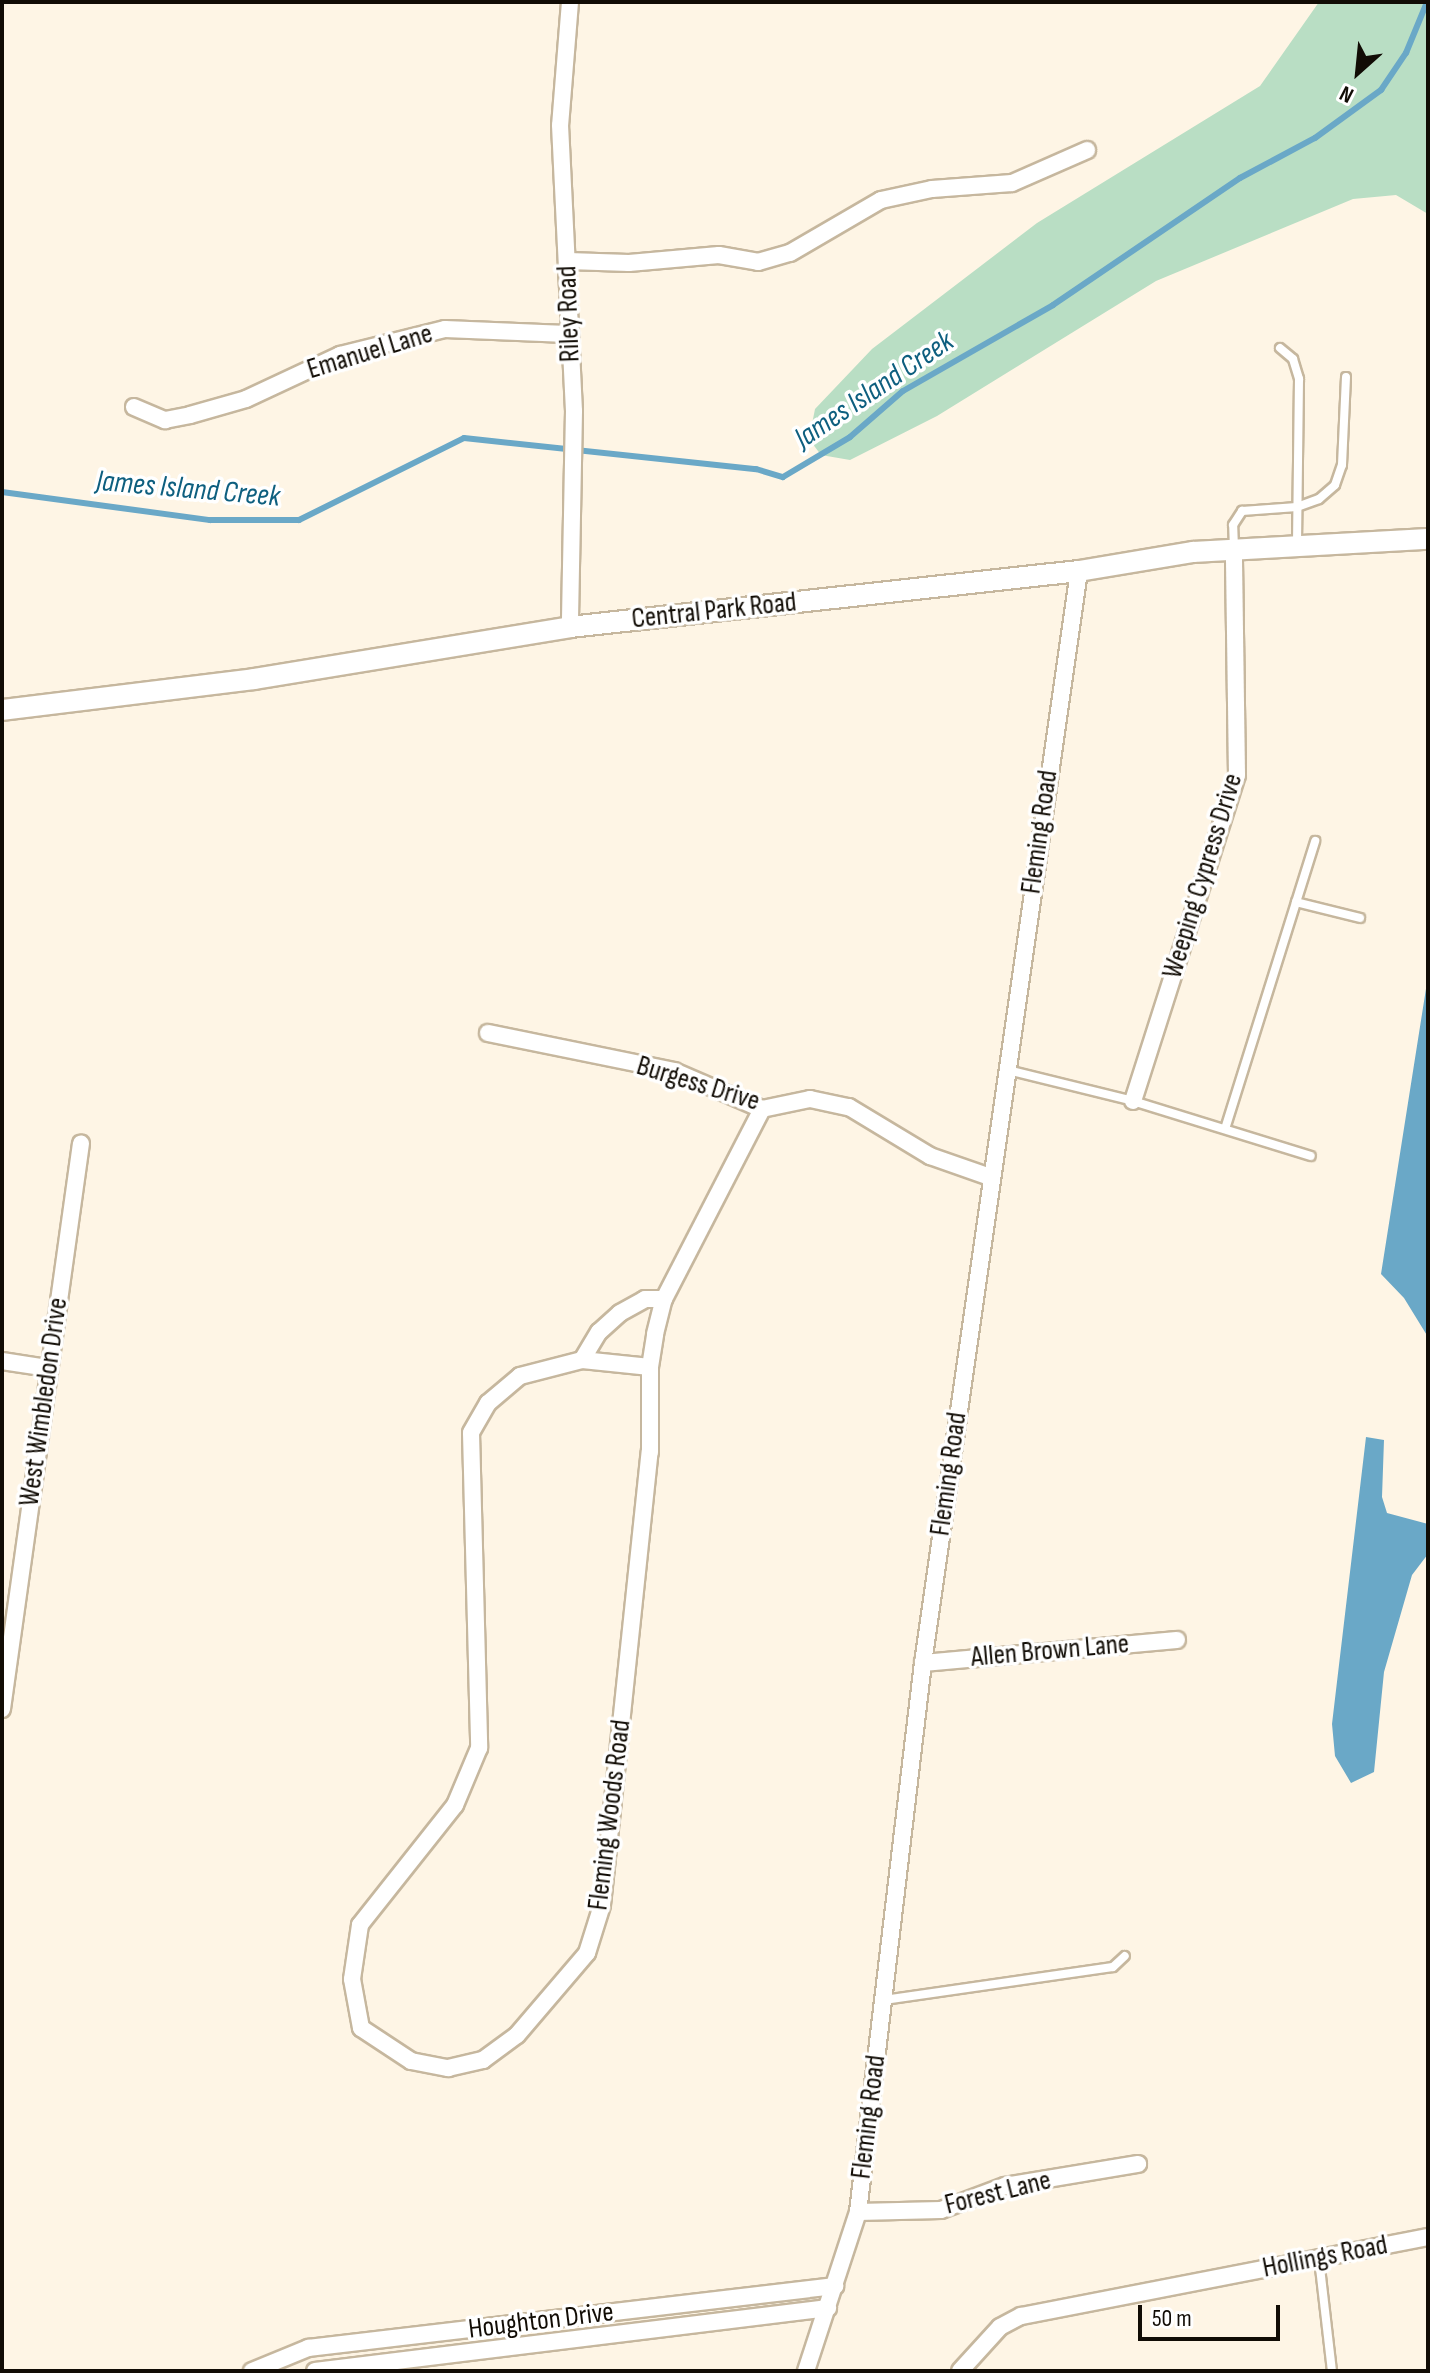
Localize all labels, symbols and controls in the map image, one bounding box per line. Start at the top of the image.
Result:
north arrow [1318,32,1398,112]
text: N [1336,79,1358,109]
street label: Riley Road [551,265,587,363]
street label: Emanuel Lane [303,317,437,387]
water label: James Island Creek [787,324,961,456]
water label: James Island Creek [95,463,281,515]
street label: Central Park Road [630,586,798,636]
street label: Fleming Road [1015,768,1065,896]
street label: Weeping Cypress Drive [1156,769,1250,983]
street label: Burgess Drive [632,1049,764,1119]
street label: West Wimbledon Drive [13,1296,75,1508]
street label: Fleming Road [924,1410,974,1538]
street label: Allen Brown Lane [970,1627,1130,1675]
street label: Fleming Woods Road [582,1718,638,1912]
street label: Fleming Road [845,2053,893,2181]
street label: Forest Lane [941,2164,1055,2222]
street label: Hollings Road [1260,2228,1390,2286]
scale bar [1142,2289,1284,2339]
street label: Houghton Drive [466,2295,616,2347]
text: 50 m [1152,2304,1192,2333]

